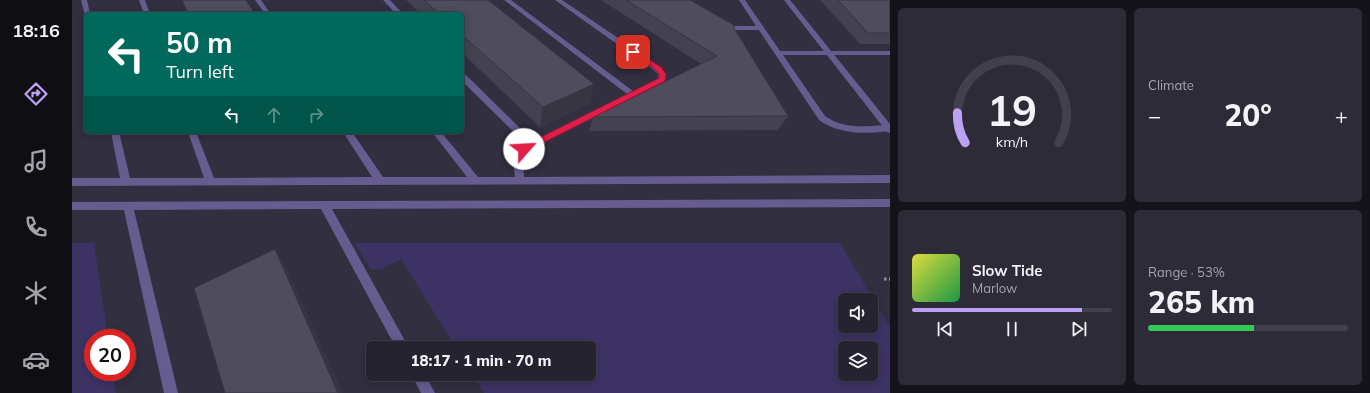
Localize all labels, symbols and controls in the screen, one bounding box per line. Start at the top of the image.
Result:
text: 18:16 [12,19,60,42]
text: 50 m [166,25,232,60]
icon: left [100,28,152,80]
pin [616,35,650,69]
icon: arrive [622,41,644,63]
text: Turn left [166,60,234,83]
text: Climate [1148,77,1194,93]
icon: directions [22,80,50,108]
text: 19 [987,84,1037,136]
text: 20° [1224,96,1272,134]
text: − [1148,102,1161,130]
text: + [1335,102,1348,130]
icon: left [221,104,243,126]
icon: ahead [263,104,285,126]
icon: right [305,104,327,126]
position arrow [503,128,545,170]
text: km/h [996,132,1028,150]
icon: music [22,147,50,175]
icon: phone [22,213,50,241]
text: Slow Tide [972,261,1042,280]
text: Range · 53% [1148,264,1225,280]
icon: climate [22,279,50,307]
text: Marlow [972,280,1017,296]
text: 265 km [1148,283,1255,321]
map controls [838,293,878,381]
button: sound [838,293,878,333]
icon: previous [934,318,956,340]
icon: pause [1001,318,1023,340]
icon: next [1068,318,1090,340]
speed limit sign: 20 [84,329,136,381]
button: layers [838,341,878,381]
icon: car [22,346,50,374]
text: 18:17 · 1 min · 70 m [411,351,551,370]

